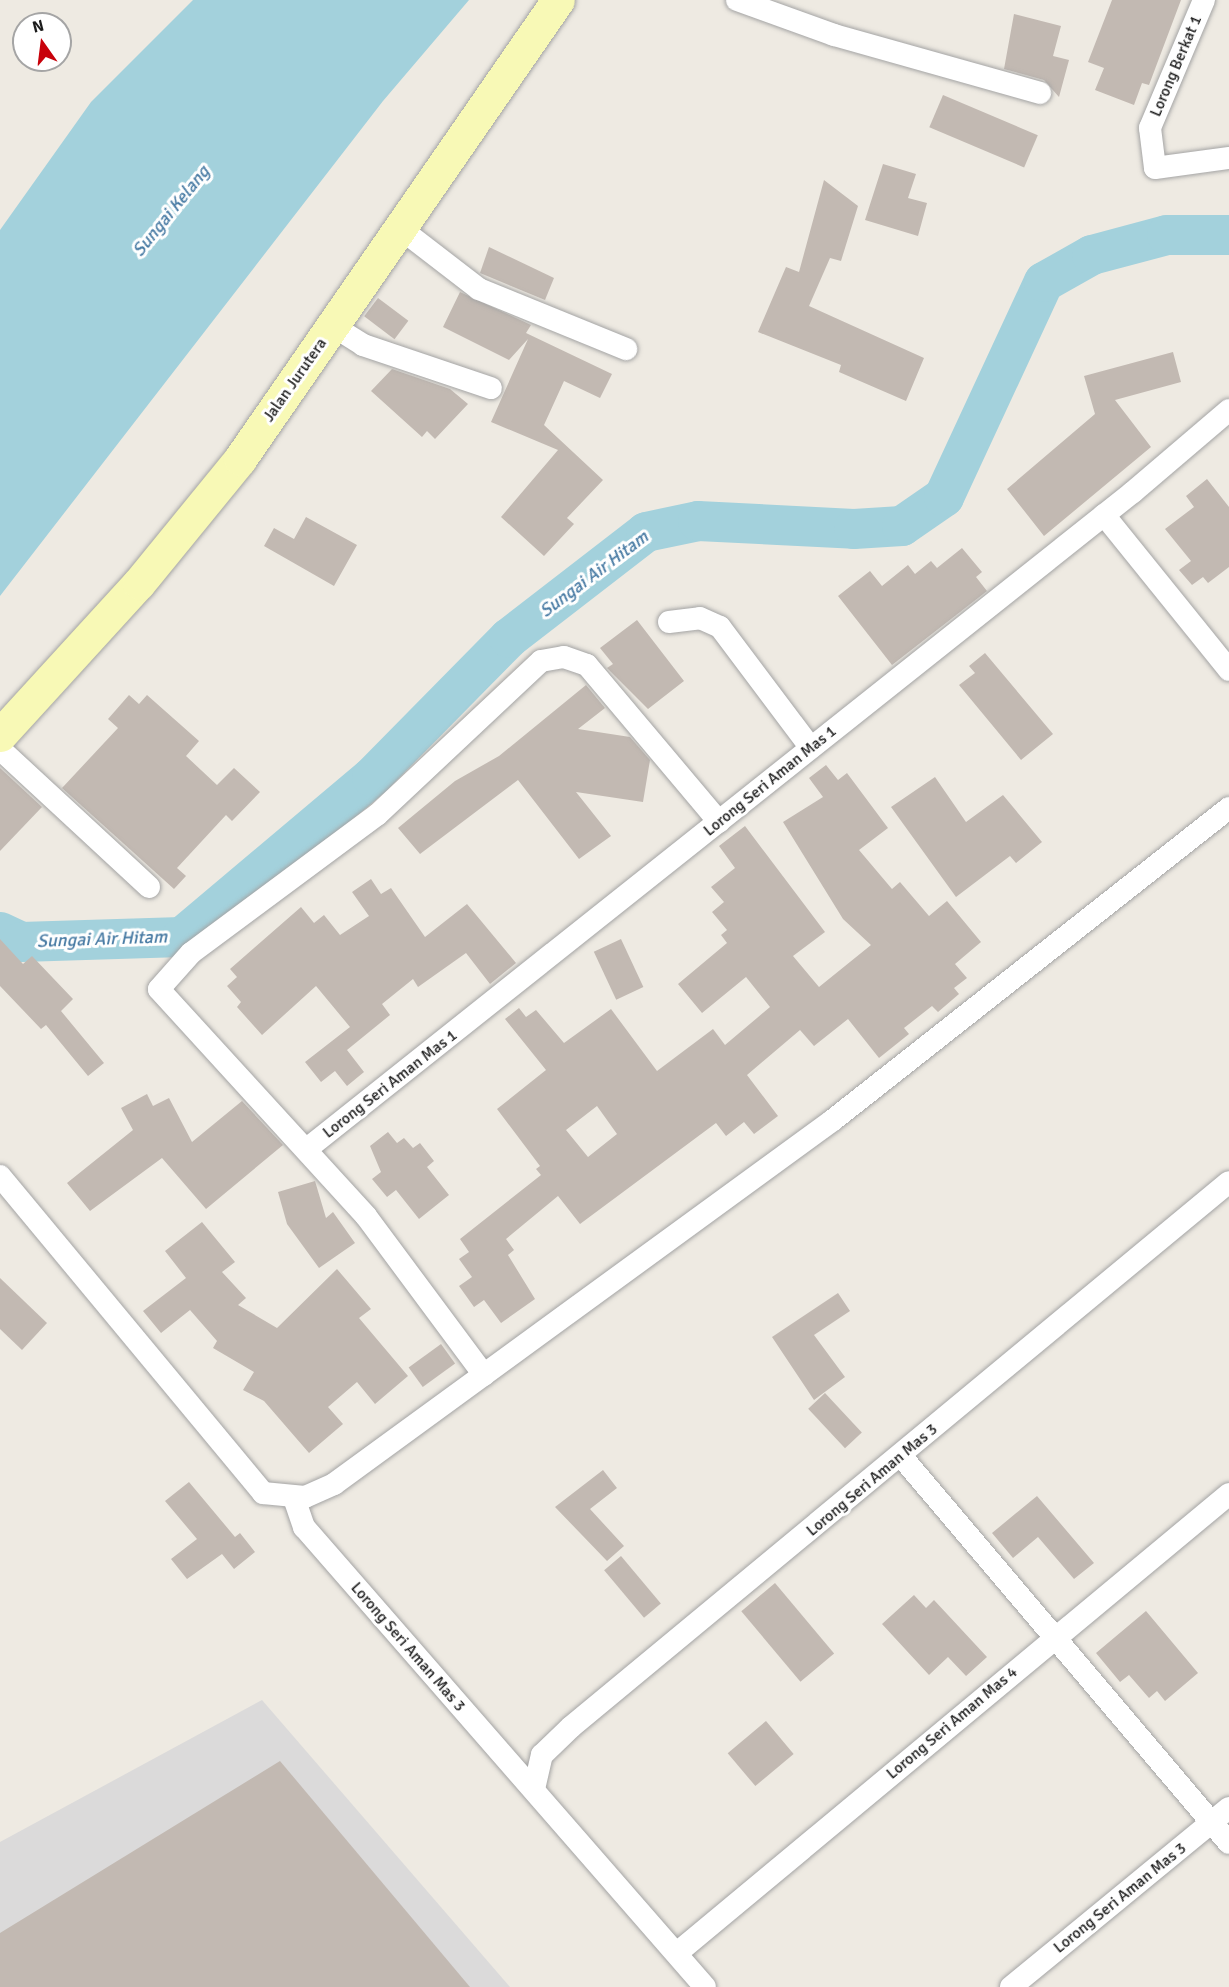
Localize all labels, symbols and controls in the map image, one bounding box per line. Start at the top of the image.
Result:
north arrow [12,12,72,72]
street label: Lorong Berkat 1 [1146,12,1206,120]
text: N [30,15,46,38]
water label: Sungai Kelang [128,161,214,261]
street label: Jalan Jurutera [259,334,331,426]
water label: Sungai Air Hitam [535,526,653,622]
street label: Lorong Seri Aman Mas 1 [700,722,840,840]
water label: Sungai Air Hitam [36,926,168,952]
street label: Lorong Seri Aman Mas 1 [319,1026,461,1142]
street label: Lorong Seri Aman Mas 3 [803,1420,941,1540]
street label: Lorong Seri Aman Mas 3 [347,1578,469,1716]
street label: Lorong Seri Aman Mas 4 [883,1663,1021,1783]
street label: Lorong Seri Aman Mas 3 [1050,1839,1190,1957]

